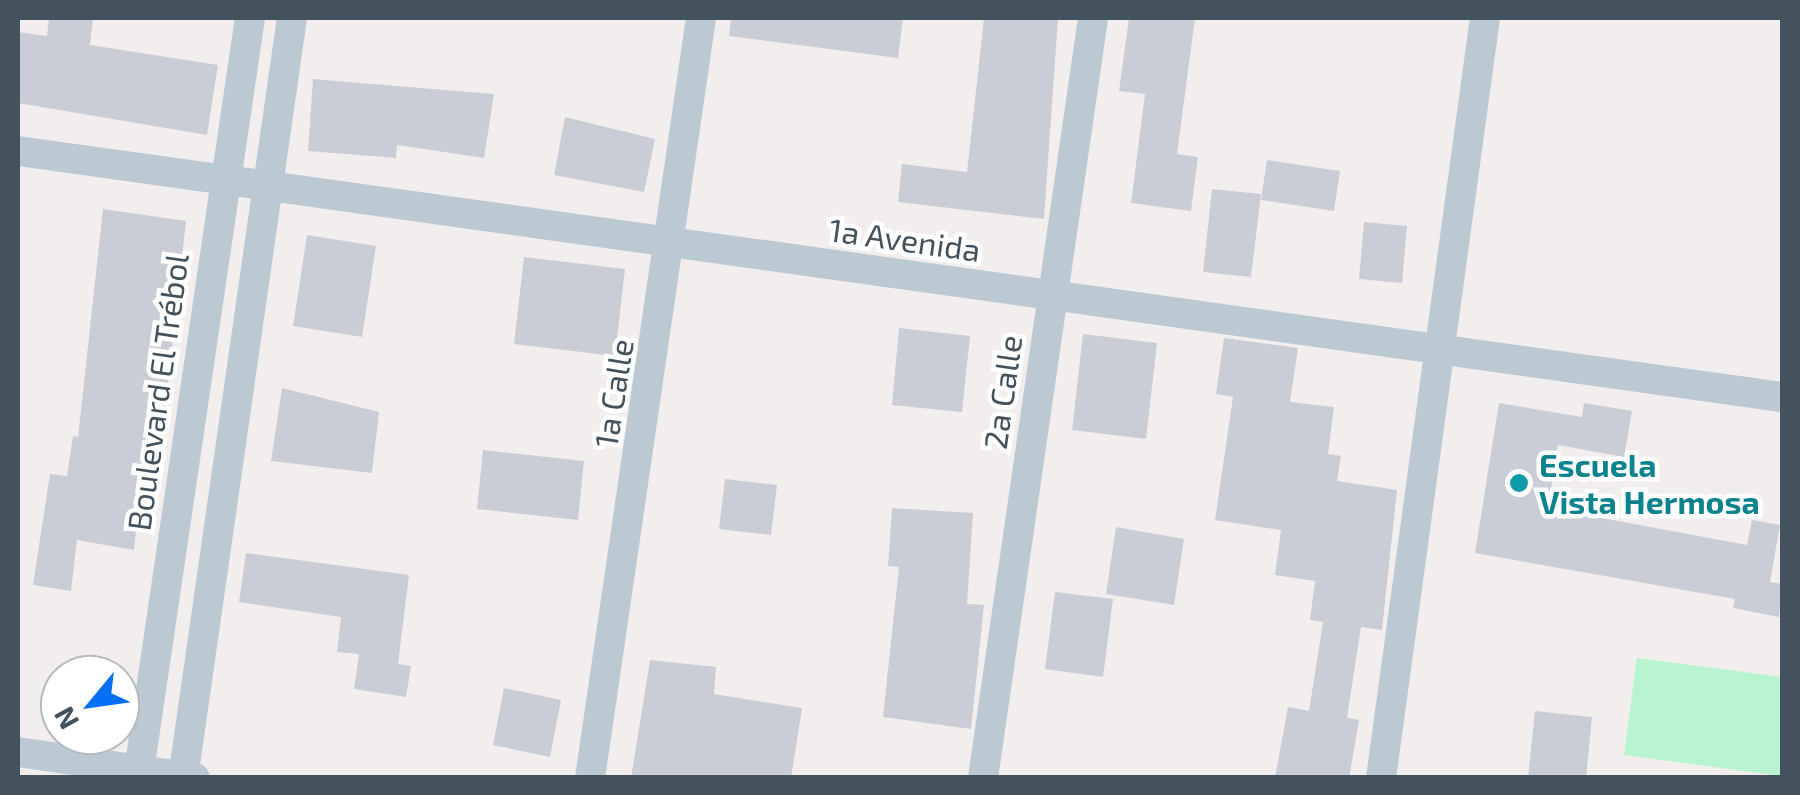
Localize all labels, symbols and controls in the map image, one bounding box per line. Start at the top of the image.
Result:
street label: 1a Avenida [827,209,983,269]
street label: Boulevard El Trébol [118,250,196,534]
street label: 2a Calle [975,333,1029,451]
street label: 1a Calle [585,336,641,450]
place label: Escuela Vista Hermosa [1539,446,1760,521]
marker: Escuela Vista Hermosa [1508,472,1530,494]
north arrow [40,655,140,755]
text: N [46,701,85,736]

